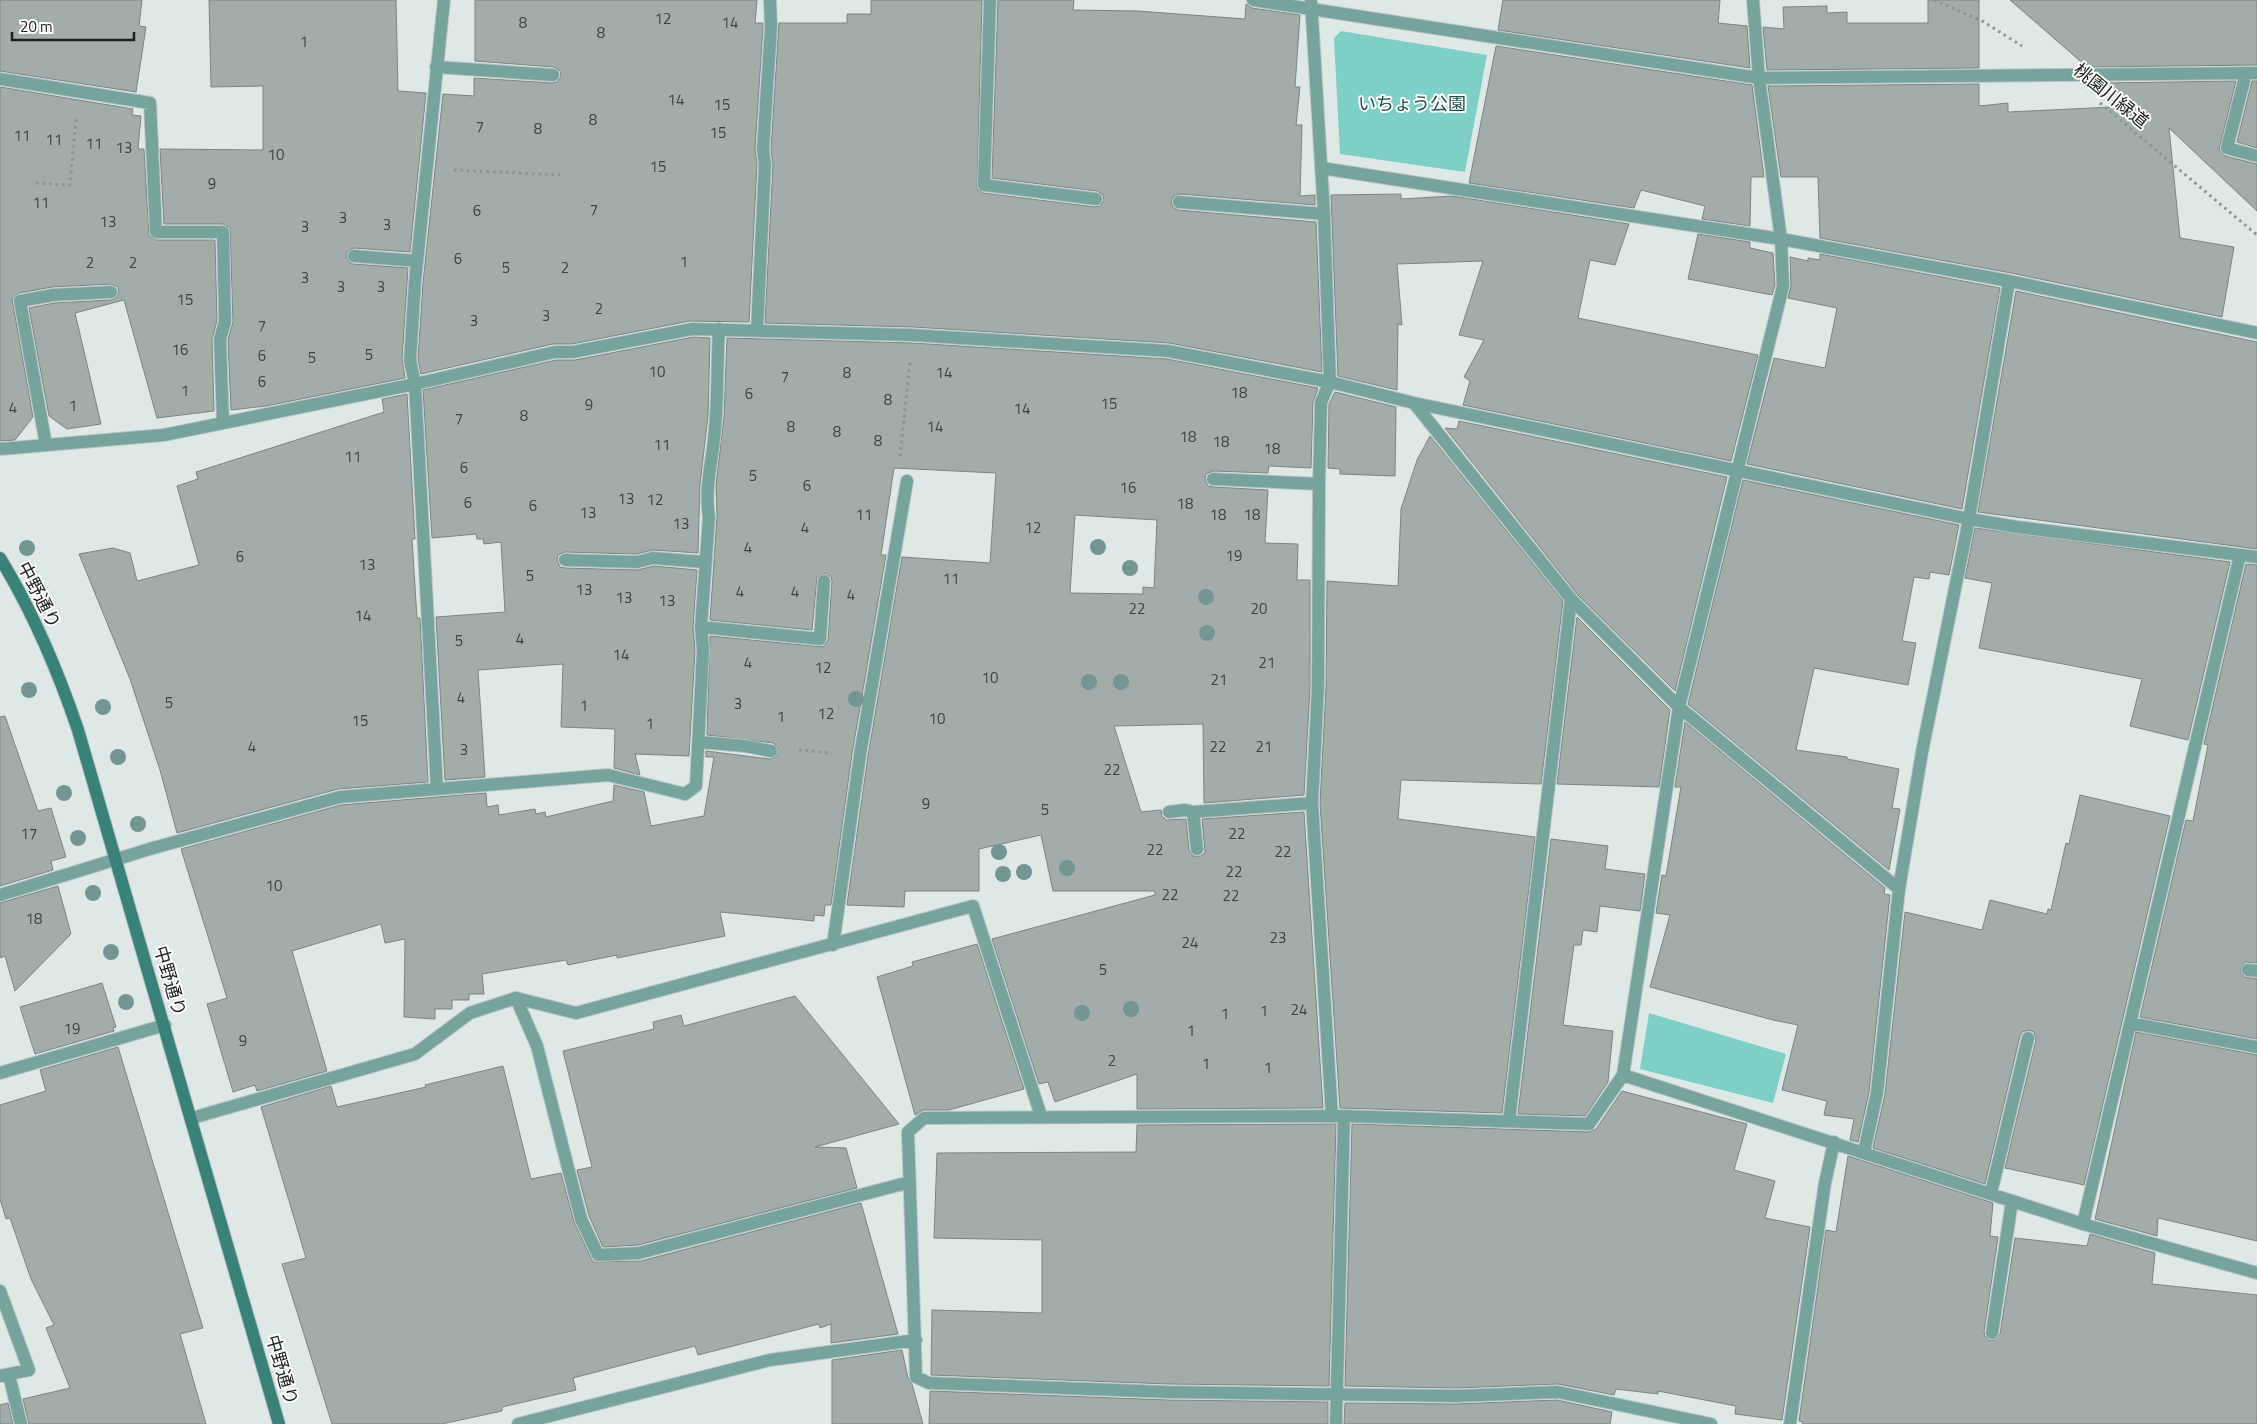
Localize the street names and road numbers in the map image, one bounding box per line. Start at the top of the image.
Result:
street label: 桃園川緑道 [2068,57,2155,134]
street label: 中野通り [11,557,68,633]
street label: 中野通り [148,943,193,1019]
street label: 中野通り [260,1332,305,1408]

